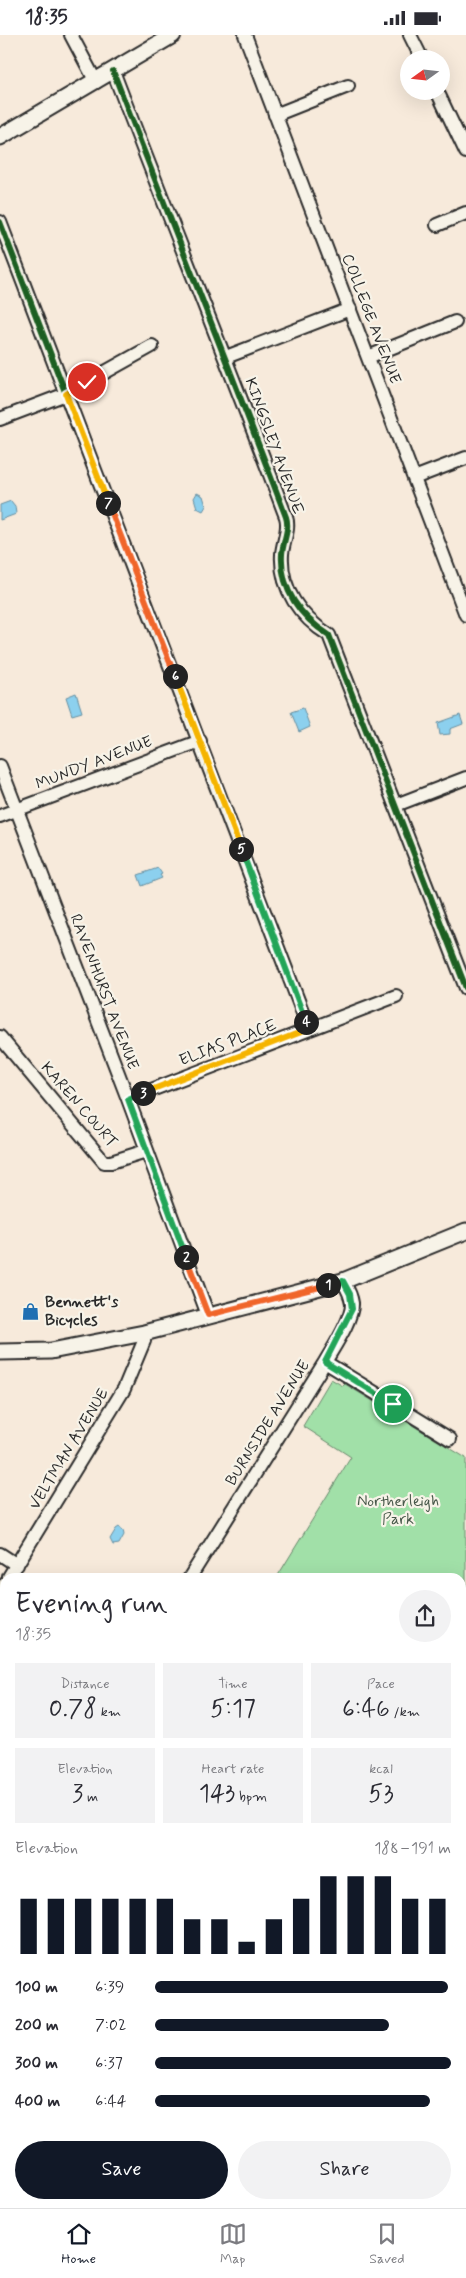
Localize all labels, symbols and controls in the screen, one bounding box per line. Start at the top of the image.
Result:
text: 18:35 [25,5,68,30]
north arrow [400,50,450,100]
map controls [400,50,450,100]
street label: COLLEGE AVENUE [337,251,405,387]
pin [66,361,108,403]
icon: check [73,368,101,396]
street label: KINGSLEY AVENUE [240,375,308,517]
pin: 7 [96,491,120,515]
text: 7 [104,494,113,512]
pin: 6 [162,663,188,689]
text: 6 [172,667,179,685]
street label: MUNDY AVENUE [33,731,155,795]
pin: 5 [228,837,254,861]
text: 5 [237,840,246,858]
street label: RAVENHURST AVENUE [65,911,143,1073]
pin: 4 [294,1009,318,1035]
text: 4 [302,1013,311,1031]
street label: ELIAS PLACE [176,1015,280,1071]
street label: KAREN COURT [36,1058,122,1152]
pin: 3 [130,1081,156,1105]
text: 3 [140,1084,147,1102]
pin: 2 [174,1245,198,1269]
text: 2 [183,1248,190,1266]
pin: 1 [316,1273,340,1297]
text: 1 [325,1276,332,1294]
place label: Bennett's Bicycles [45,1292,119,1331]
shop icon: Bennett's Bicycles [21,1301,41,1321]
street label: BURNSIDE AVENUE [221,1356,315,1490]
pin [372,1383,414,1425]
street label: VELTMAN AVENUE [24,1384,114,1514]
icon: arrive [379,1390,407,1418]
park label: Northerleigh Park [357,1491,439,1530]
text: Evening run [15,1586,168,1623]
button: share [399,1590,451,1642]
text: 18:35 [15,1624,51,1645]
text: Distance [60,1675,110,1693]
text: Time [218,1675,248,1693]
text: Pace [367,1675,395,1693]
text: 0.78 [49,1693,97,1726]
text: 5:17 [210,1693,256,1726]
text: 6:46 [342,1693,390,1726]
text: km [97,1703,121,1721]
text: /km [390,1703,420,1721]
text: Elevation [57,1760,113,1778]
text: Heart rate [202,1760,264,1778]
text: kcal [369,1760,393,1778]
text: 3 [72,1778,83,1811]
text: 143 [199,1778,235,1811]
text: 53 [368,1778,394,1811]
text: m [83,1788,98,1806]
text: bpm [235,1788,267,1806]
text: Elevation [15,1838,78,1859]
text: 188–191 m [374,1838,451,1859]
text: 100 m [15,1977,58,1998]
text: 6:39 [95,1977,124,1998]
text: 200 m [15,2015,59,2036]
text: 7:02 [95,2015,126,2036]
text: 300 m [15,2053,58,2074]
text: 6:37 [95,2053,123,2074]
text: 400 m [15,2091,60,2112]
text: 6:44 [95,2091,127,2112]
button: Save [15,2141,228,2199]
button: Share [238,2141,451,2199]
tab: Home [61,2220,96,2268]
tab: Map [219,2220,247,2268]
tab: Saved [369,2220,405,2268]

